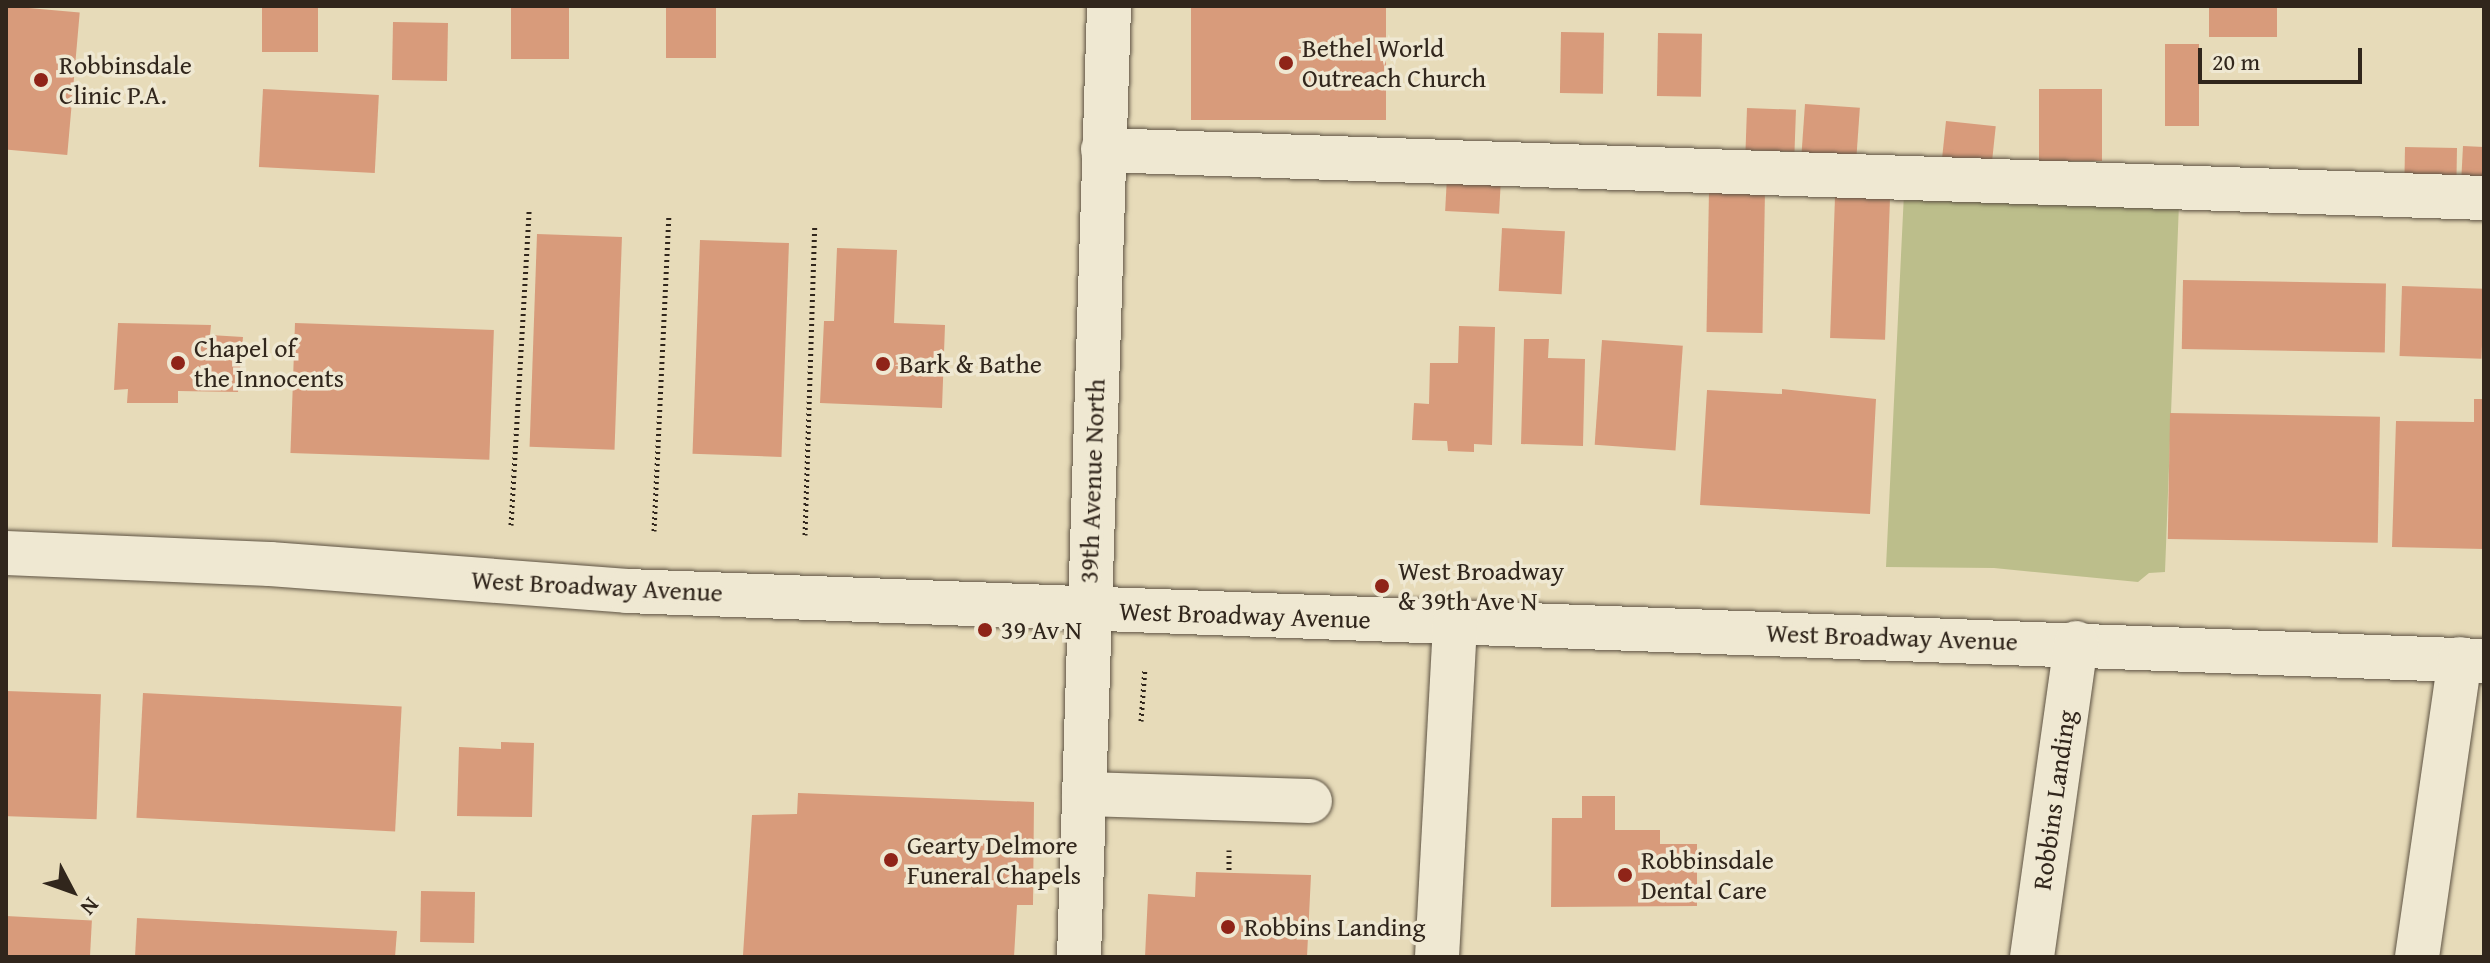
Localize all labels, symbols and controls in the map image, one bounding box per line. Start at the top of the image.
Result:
place label: Bethel World Outreach Church [1302,32,1486,94]
scale bar [2202,32,2366,82]
text: 20 m [2212,44,2260,79]
place label: Robbinsdale Clinic P.A. [59,49,192,110]
marker: Bethel World Outreach Church [1277,54,1295,72]
marker: Robbinsdale Clinic P.A. [30,69,52,91]
place label: Chapel of the Innocents [194,332,344,394]
place label: Bark & Bathe [899,348,1042,380]
marker: Chapel of the Innocents [169,354,187,372]
marker: Bark & Bathe [874,355,892,373]
street label: 39th Avenue North [1073,378,1111,584]
place label: West Broadway & 39th Ave N [1398,555,1564,616]
street label: West Broadway Avenue [470,564,724,608]
marker: West Broadway & 39th Ave N [1373,577,1391,595]
street label: West Broadway Avenue [1119,595,1371,635]
place label: 39 Av N [1001,614,1082,646]
street label: West Broadway Avenue [1766,617,2018,657]
marker: 39 Av N [976,621,994,639]
street label: Robbins Landing [2026,708,2082,892]
place label: Gearty Delmore Funeral Chapels [907,829,1081,890]
place label: Robbinsdale Dental Care [1641,844,1774,906]
north arrow [32,851,112,931]
marker: Gearty Delmore Funeral Chapels [882,851,900,869]
marker: Robbinsdale Dental Care [1616,866,1634,884]
text: N [73,891,107,923]
place label: Robbins Landing [1244,911,1425,943]
marker: Robbins Landing [1219,918,1237,936]

